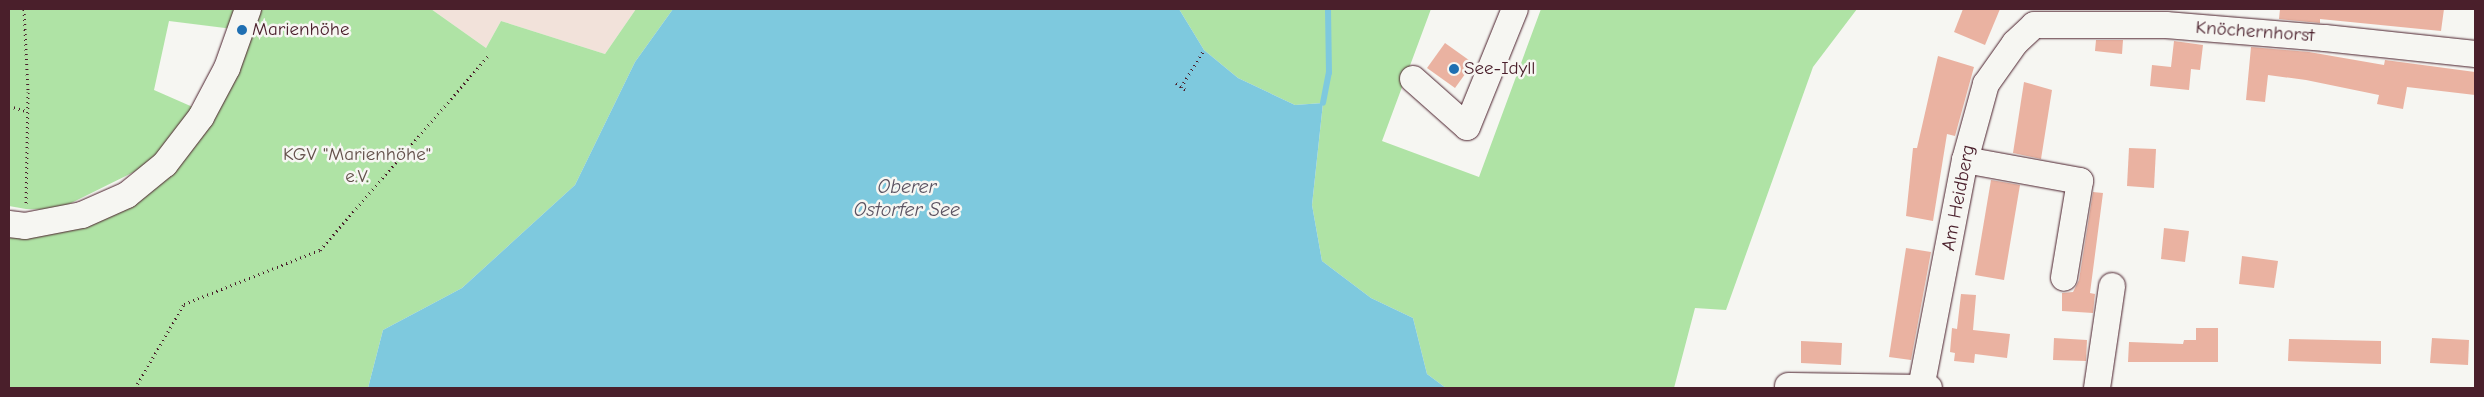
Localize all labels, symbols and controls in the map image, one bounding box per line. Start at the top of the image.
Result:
street label: Knöchernhorst [2195,16,2315,48]
place label: Marienhöhe [252,19,350,41]
marker: Marienhöhe [236,24,248,36]
place label: See-Idyll [1464,58,1535,80]
marker: See-Idyll [1448,63,1460,75]
street label: Am Heidberg [1938,143,1980,253]
park label: KGV "Marienhöhe" e.V. [283,144,431,188]
water label: Oberer Ostorfer See [854,175,960,222]

